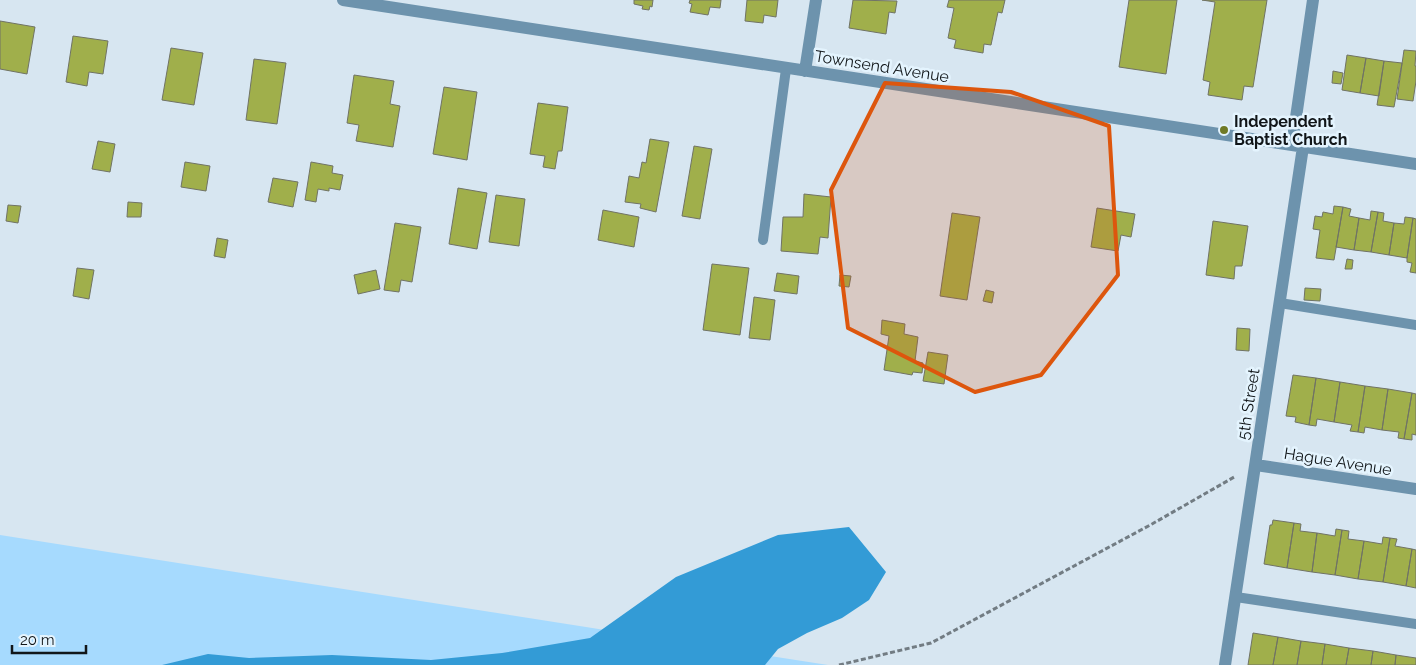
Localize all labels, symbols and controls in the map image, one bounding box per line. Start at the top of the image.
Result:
street label: Townsend Avenue [813,46,950,86]
place label: Independent Baptist Church [1234,112,1347,149]
marker: Independent Baptist Church [1218,124,1230,136]
street label: 5th Street [1233,366,1264,441]
street label: Hague Avenue [1283,444,1393,479]
scale bar [12,622,86,654]
text: 20 m [20,631,55,649]

